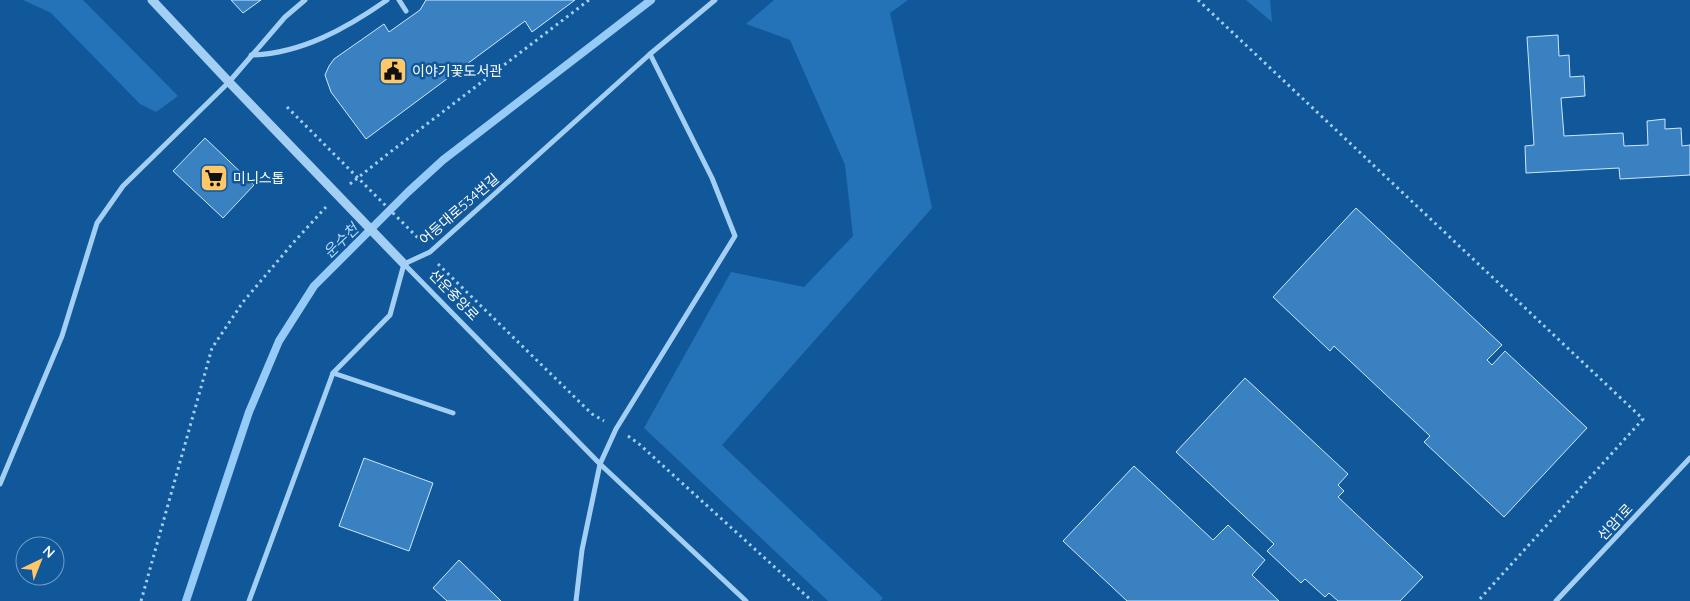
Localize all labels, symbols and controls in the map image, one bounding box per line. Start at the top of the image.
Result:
public building icon: 이야기꽃도서관 [378,56,408,86]
place label: 이야기꽃도서관 [412,62,502,80]
supermarket icon: 미니스톱 [199,163,229,193]
place label: 미니스톱 [233,169,285,187]
street label: 어등대로534번길 [416,170,502,248]
water label: 운수천 [319,218,364,262]
street label: 선운중앙로 [425,266,483,324]
street label: 선암1로 [1593,500,1637,544]
north arrow [15,536,65,586]
text: N [39,541,59,562]

